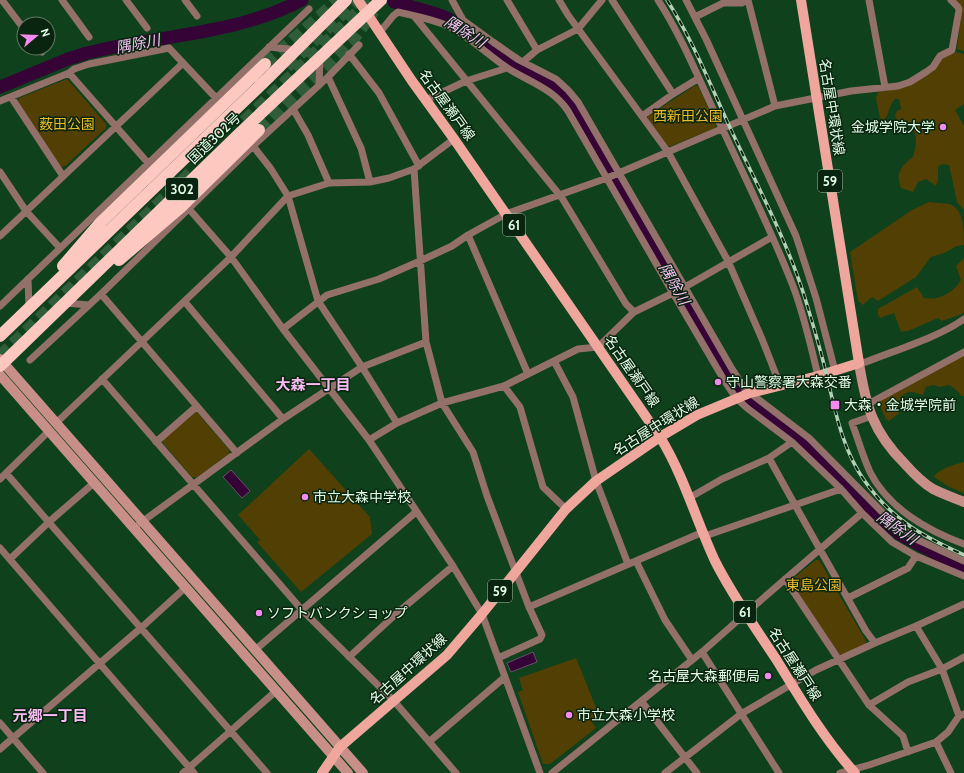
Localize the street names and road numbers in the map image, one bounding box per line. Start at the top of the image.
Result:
street label: 名古屋中環状線 [815,57,849,157]
street label: 名古屋瀬戸線 [415,66,479,144]
street label: 国道302号 [184,108,244,168]
road number: 59 [818,170,842,192]
road number: 302 [166,178,198,200]
road number: 61 [503,214,525,236]
street label: 名古屋瀬戸線 [601,331,663,411]
street label: 名古屋中環状線 [610,392,702,460]
road number: 59 [488,580,512,602]
road number: 61 [734,601,756,623]
street label: 名古屋瀬戸線 [765,624,825,704]
street label: 名古屋中環状線 [366,630,450,708]

